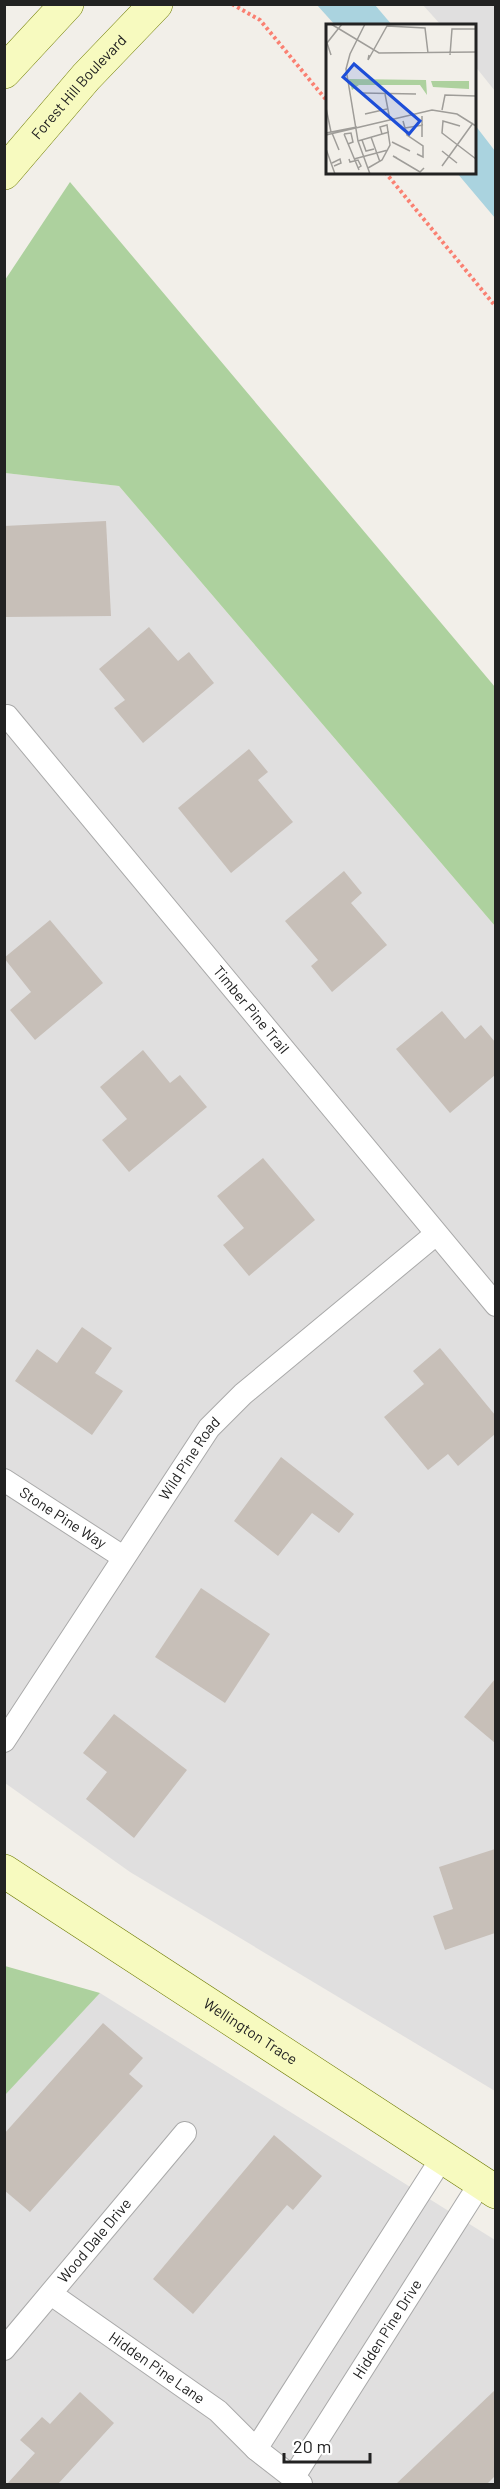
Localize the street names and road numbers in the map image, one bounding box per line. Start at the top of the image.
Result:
street label: Forest Hill Boulevard [27,31,130,142]
street label: Timber Pine Trail [210,962,294,1057]
street label: Wild Pine Road [154,1412,223,1503]
street label: Stone Pine Way [16,1483,110,1552]
street label: Wellington Trace [200,1994,301,2068]
street label: Wood Dale Drive [53,2194,134,2286]
street label: Hidden Pine Drive [348,2276,425,2382]
street label: Hidden Pine Lane [106,2327,209,2407]

